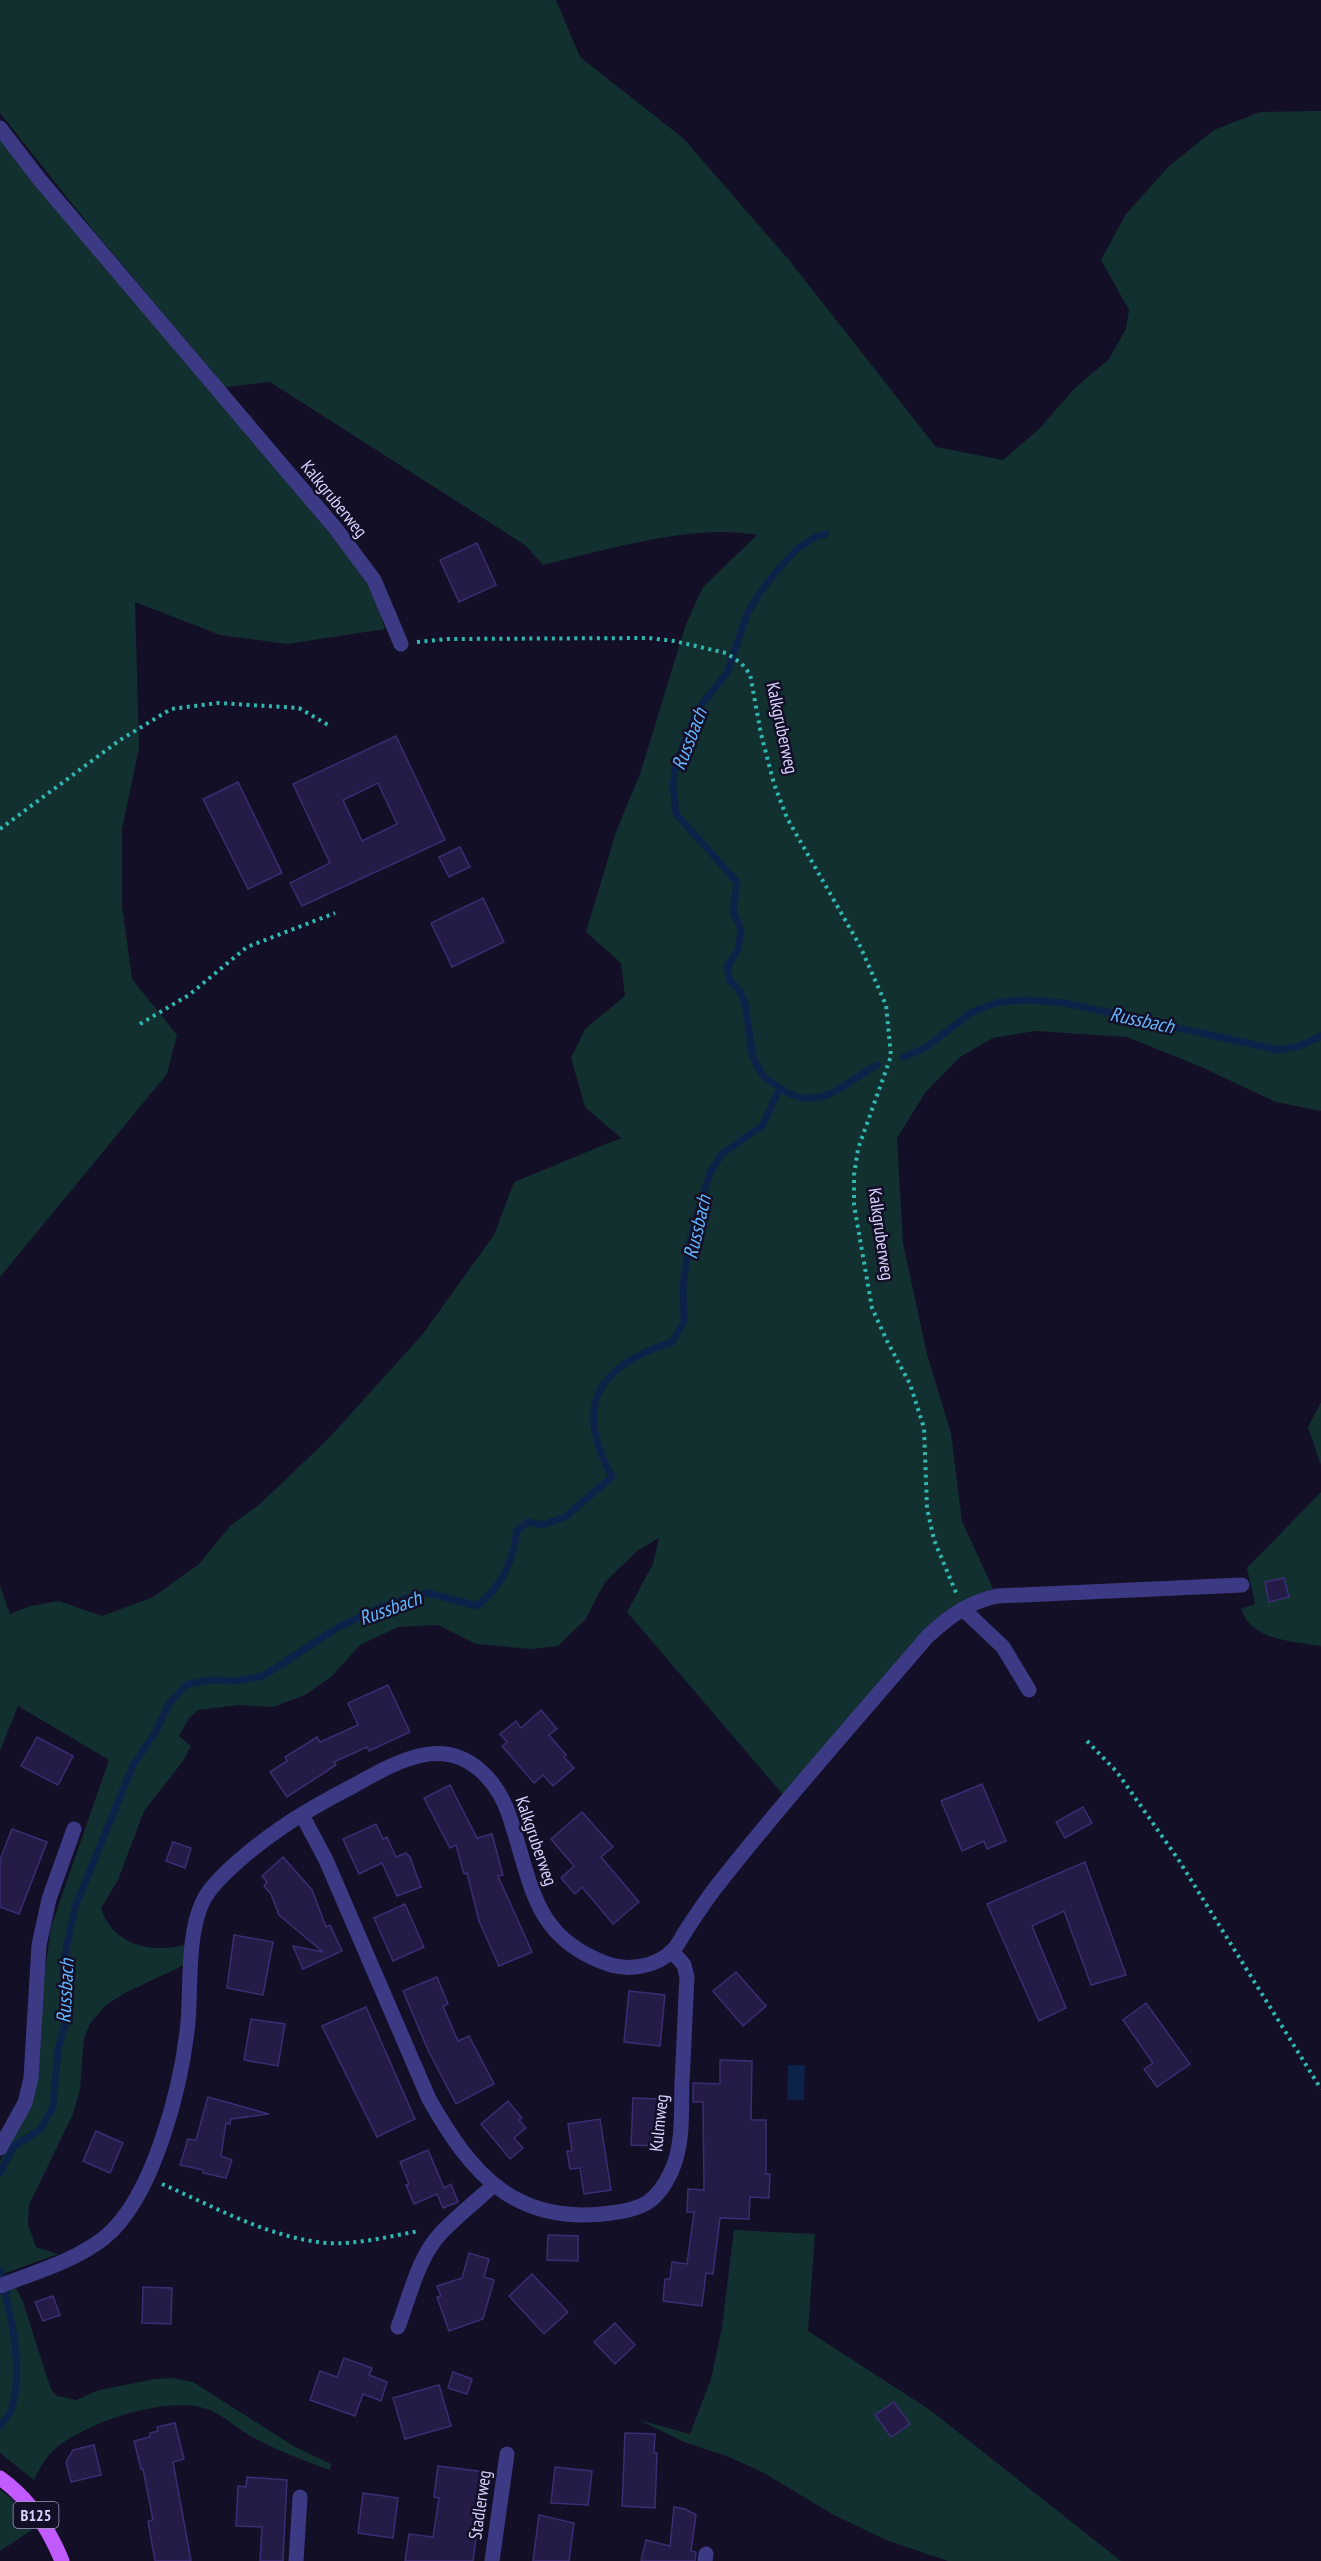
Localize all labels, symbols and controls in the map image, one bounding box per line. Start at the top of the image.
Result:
street label: Kalkgruberweg [296,455,373,542]
street label: Kalkgruberweg [762,680,803,776]
water label: Russbach [665,703,713,774]
water label: Russbach [1108,1001,1177,1040]
street label: Kalkgruberweg [864,1186,899,1282]
water label: Russbach [677,1192,717,1261]
water label: Russbach [355,1584,426,1631]
street label: Kalkgruberweg [510,1793,562,1889]
water label: Russbach [50,1957,80,2024]
street label: Kulmweg [644,2093,673,2153]
street label: Stadlerweg [463,2469,496,2541]
road number: B125 [14,2502,58,2528]

